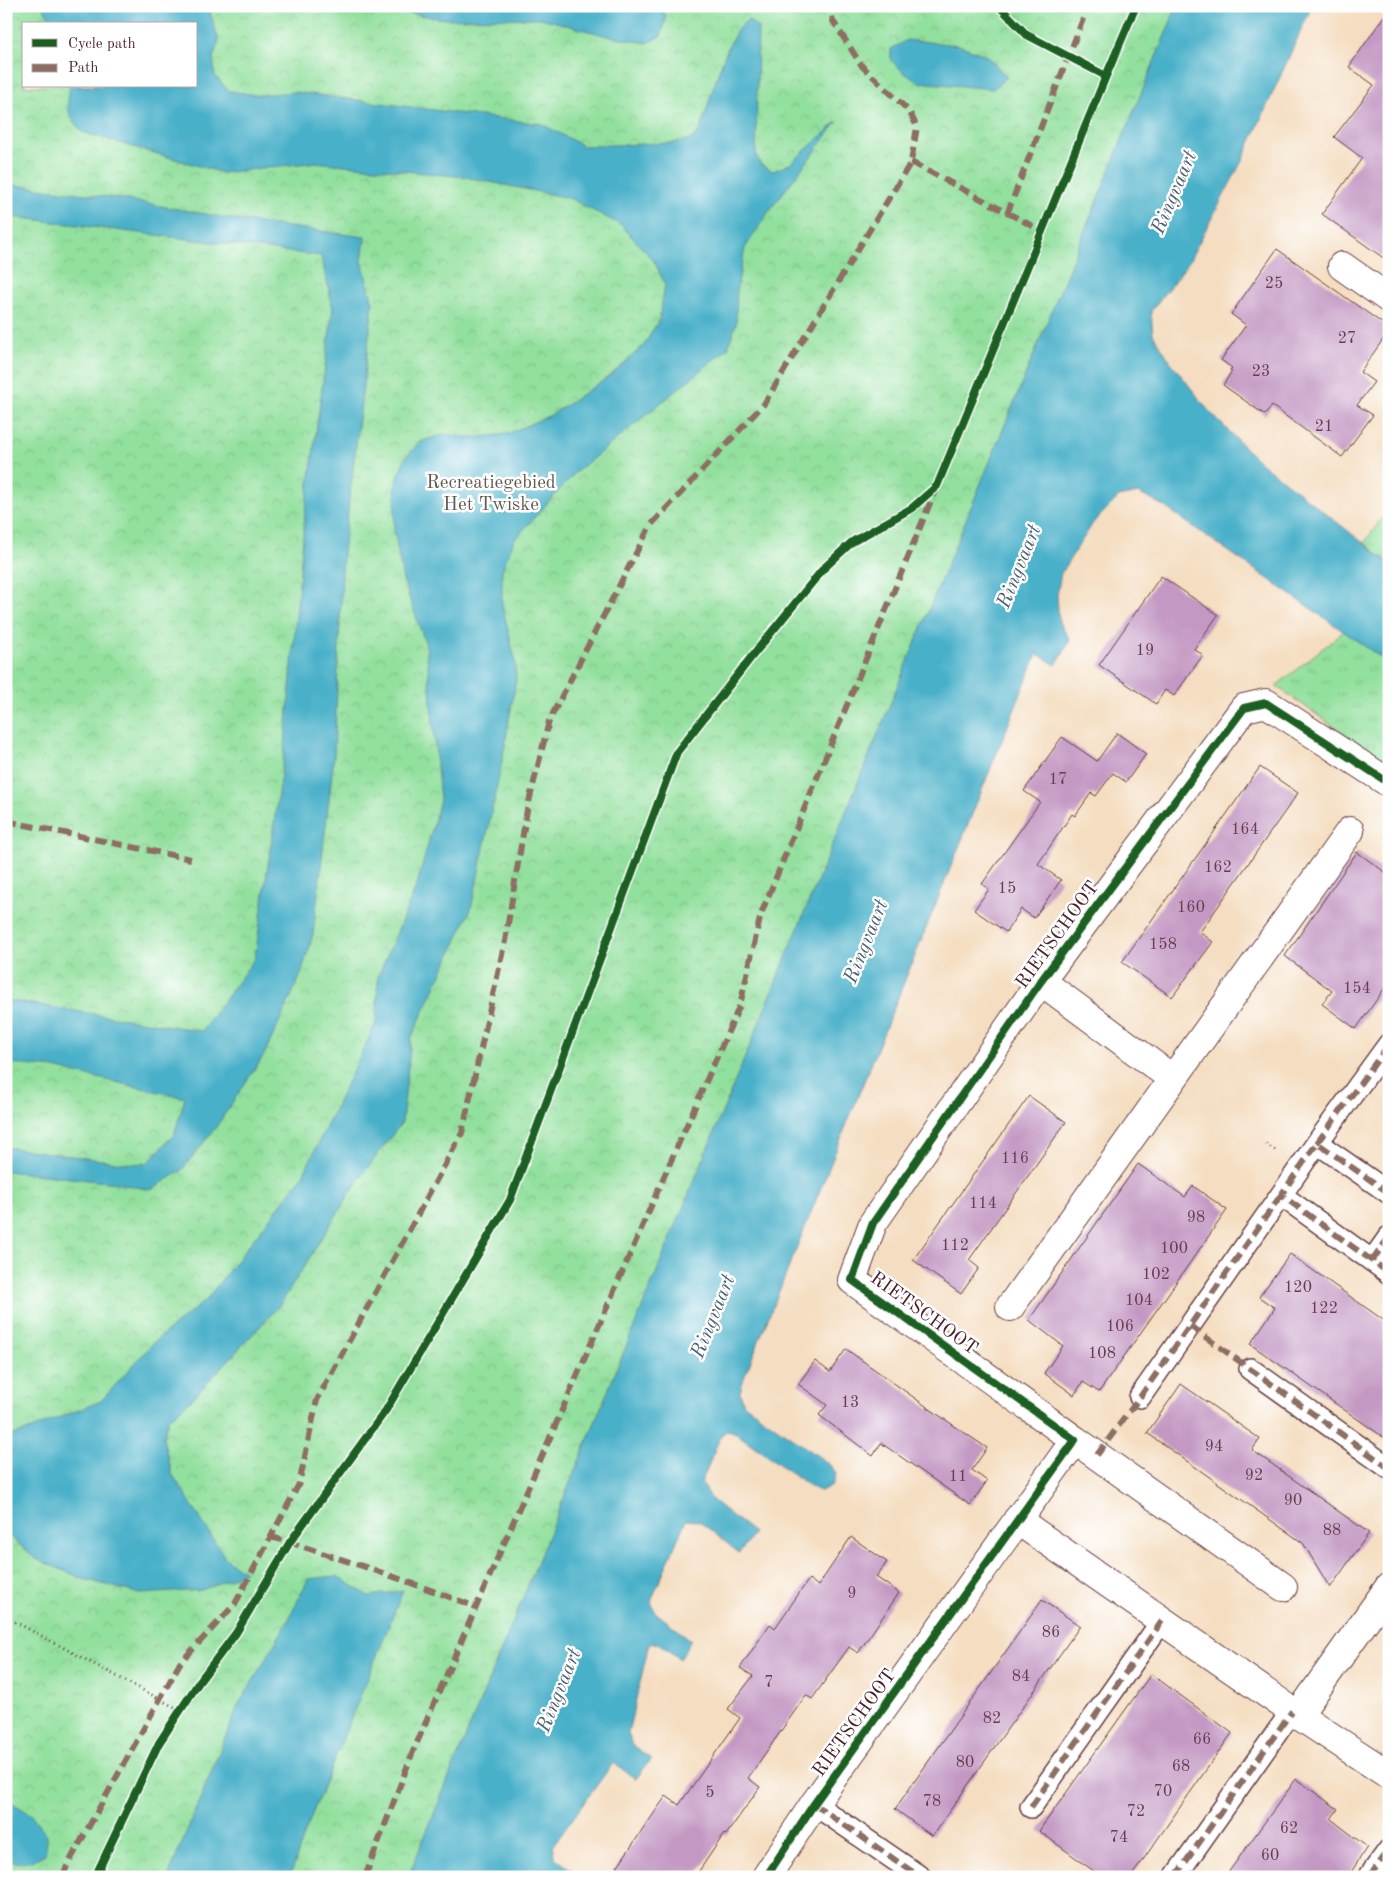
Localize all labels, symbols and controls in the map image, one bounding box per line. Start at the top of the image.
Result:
legend [22,22,198,88]
text: Cycle path [68,37,136,52]
text: Path [68,61,98,76]
water label: Ringvaart [1148,148,1201,238]
house number: 25 [1265,276,1283,292]
house number: 27 [1338,331,1356,347]
house number: 23 [1252,364,1270,380]
house number: 21 [1315,419,1333,435]
park label: Recreatiegebied Het Twiske [426,474,556,515]
water label: Ringvaart [994,522,1046,612]
house number: 19 [1136,643,1154,659]
house number: 17 [1049,772,1067,788]
house number: 164 [1231,822,1259,838]
house number: 162 [1204,860,1232,876]
street label: RIETSCHOOT [1013,878,1103,993]
house number: 15 [998,881,1016,897]
water label: Ringvaart [841,897,893,987]
house number: 160 [1177,900,1205,916]
house number: 158 [1149,937,1177,953]
house number: 154 [1343,981,1371,997]
house number: 116 [1001,1151,1029,1167]
house number: 114 [969,1196,997,1212]
house number: 98 [1187,1210,1205,1226]
house number: 112 [941,1238,969,1254]
house number: 100 [1160,1241,1188,1257]
house number: 102 [1142,1267,1170,1283]
street label: RIETSCHOOT [866,1269,981,1359]
water label: Ringvaart [688,1272,740,1362]
house number: 120 [1284,1280,1312,1296]
house number: 104 [1125,1293,1153,1309]
house number: 122 [1310,1301,1338,1317]
house number: 106 [1106,1319,1134,1335]
house number: 108 [1088,1346,1116,1362]
house number: 13 [841,1395,859,1411]
house number: 94 [1205,1439,1223,1455]
house number: 92 [1245,1468,1263,1484]
house number: 11 [949,1469,967,1485]
house number: 90 [1284,1493,1302,1509]
house number: 88 [1323,1523,1341,1539]
house number: 9 [847,1586,857,1602]
house number: 86 [1042,1625,1060,1641]
water label: Ringvaart [534,1646,586,1736]
street label: RIETSCHOOT [810,1666,900,1781]
house number: 84 [1012,1669,1030,1685]
house number: 7 [764,1675,774,1691]
house number: 82 [983,1711,1001,1727]
house number: 66 [1193,1732,1211,1748]
house number: 80 [956,1755,974,1771]
house number: 68 [1172,1759,1190,1775]
house number: 70 [1154,1784,1172,1800]
house number: 5 [705,1785,715,1801]
house number: 78 [923,1794,941,1810]
house number: 72 [1127,1804,1145,1820]
house number: 62 [1280,1821,1298,1837]
house number: 74 [1110,1830,1128,1846]
house number: 60 [1261,1848,1279,1864]

